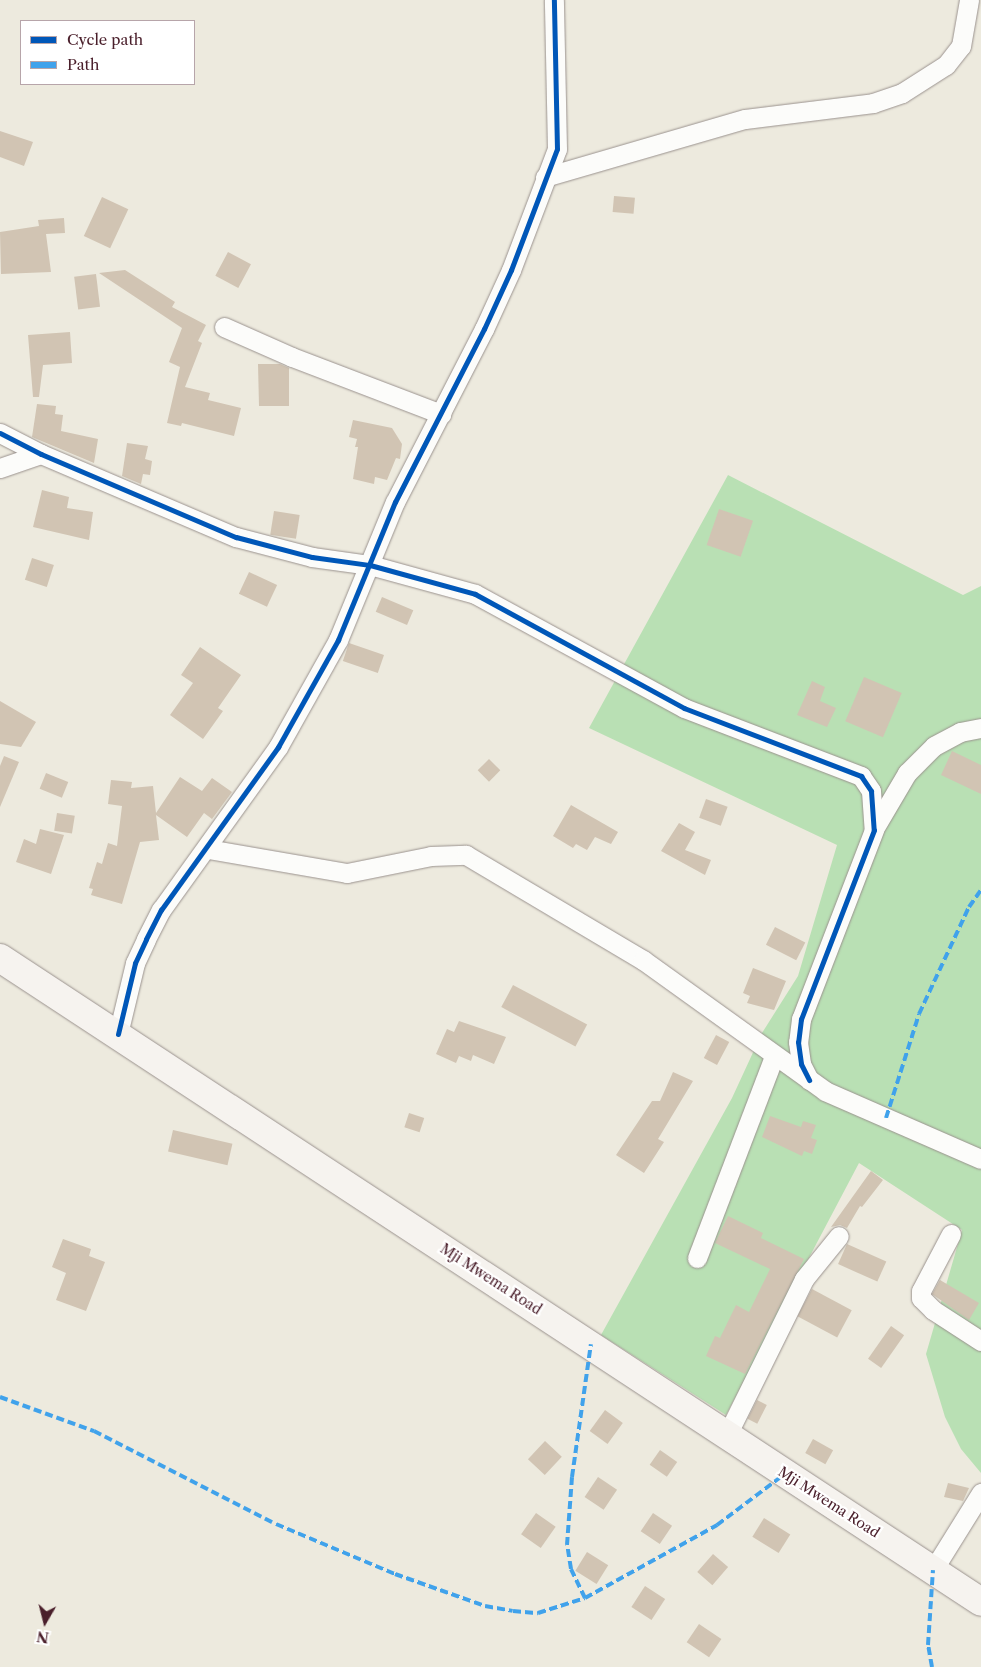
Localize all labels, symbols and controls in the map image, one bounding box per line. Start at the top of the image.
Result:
legend [20,20,195,85]
text: Cycle path [67,30,143,49]
text: Path [67,55,99,74]
street label: Mji Mwema Road [437,1240,545,1318]
street label: Mji Mwema Road [775,1463,883,1541]
north arrow [20,1597,70,1647]
text: N [36,1627,50,1647]

